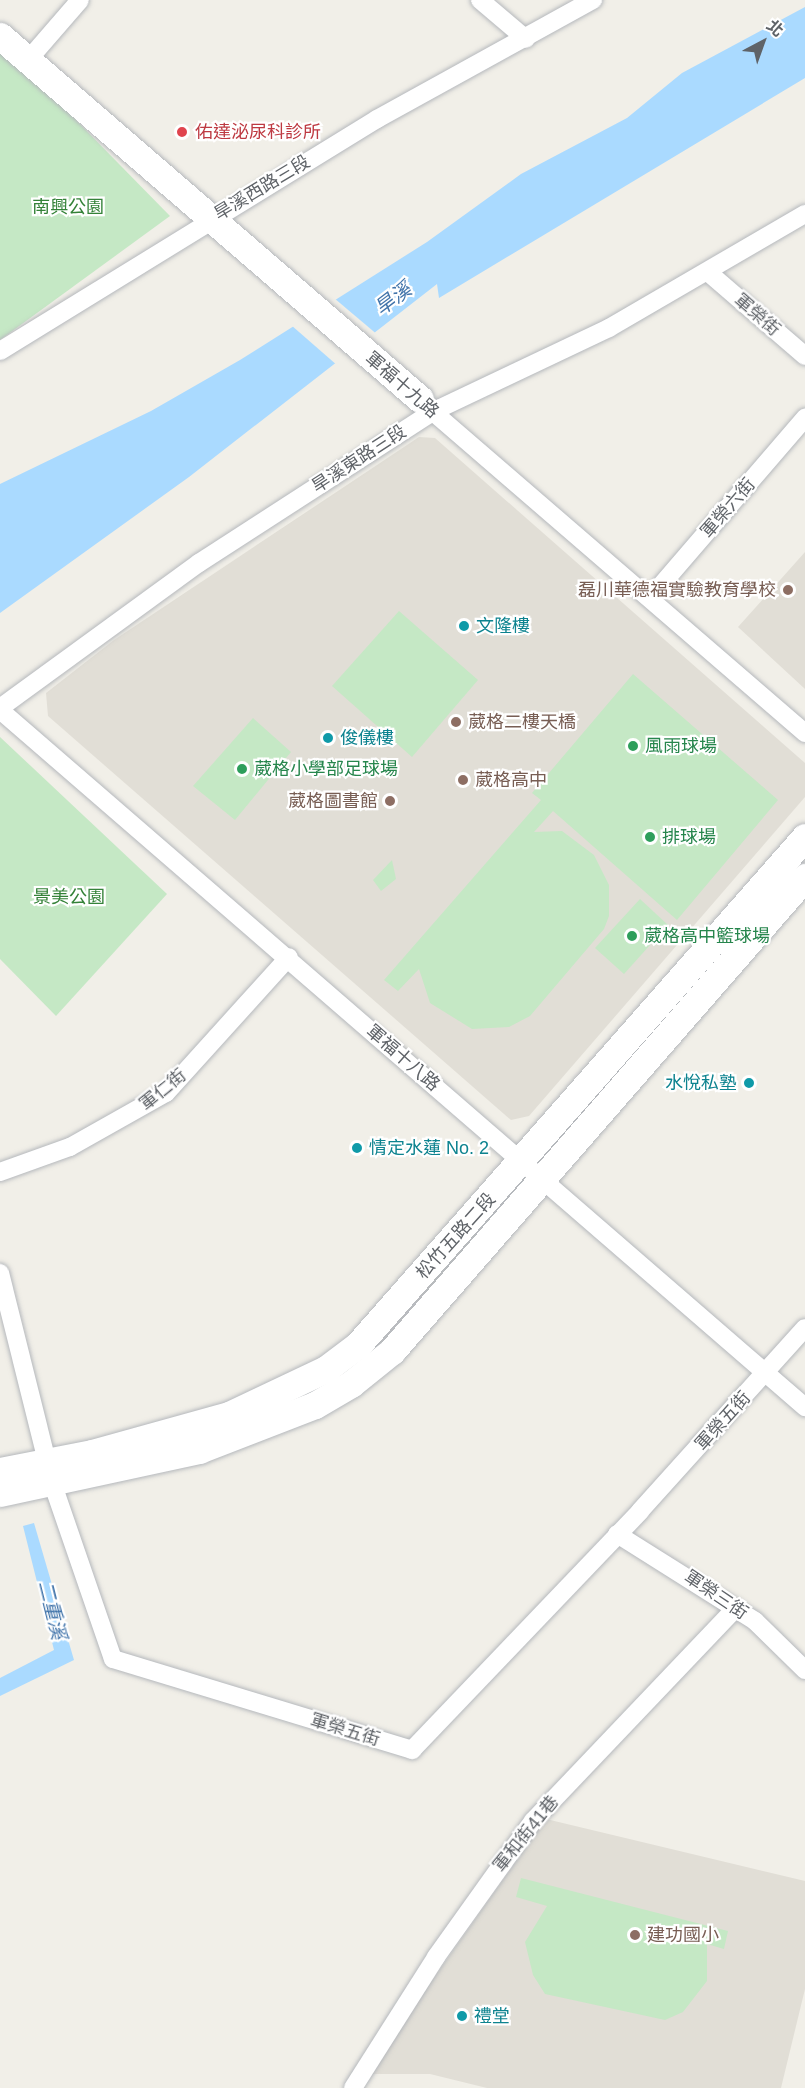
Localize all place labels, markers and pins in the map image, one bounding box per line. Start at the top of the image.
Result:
place label: 佑達泌尿科診所 [195,121,321,143]
marker: 佑達泌尿科診所 [173,123,191,141]
place label: 磊川華德福實驗教育學校 [578,579,776,601]
marker: 磊川華德福實驗教育學校 [781,583,795,597]
place label: 文隆樓 [476,615,530,637]
marker: 文隆樓 [457,619,471,633]
place label: 葳格二樓天橋 [468,711,576,733]
marker: 葳格二樓天橋 [449,715,463,729]
place label: 俊儀樓 [340,727,394,749]
marker: 俊儀樓 [321,731,335,745]
place label: 風雨球場 [645,735,717,757]
marker: 風雨球場 [626,739,640,753]
place label: 葳格小學部足球場 [254,758,398,780]
marker: 葳格小學部足球場 [235,762,249,776]
place label: 葳格高中 [475,769,547,791]
marker: 葳格高中 [456,773,470,787]
place label: 葳格圖書館 [288,790,378,812]
marker: 葳格圖書館 [383,794,397,808]
place label: 排球場 [662,826,716,848]
marker: 排球場 [643,830,657,844]
place label: 葳格高中籃球場 [644,925,770,947]
marker: 葳格高中籃球場 [625,929,639,943]
place label: 水悅私塾 [665,1072,737,1094]
marker: 水悅私塾 [742,1076,756,1090]
place label: 情定水蓮 No. 2 [369,1137,489,1159]
marker: 情定水蓮 No. 2 [350,1141,364,1155]
place label: 建功國小 [647,1924,719,1946]
marker: 建功國小 [628,1928,642,1942]
place label: 禮堂 [474,2005,510,2027]
marker: 禮堂 [455,2009,469,2023]

